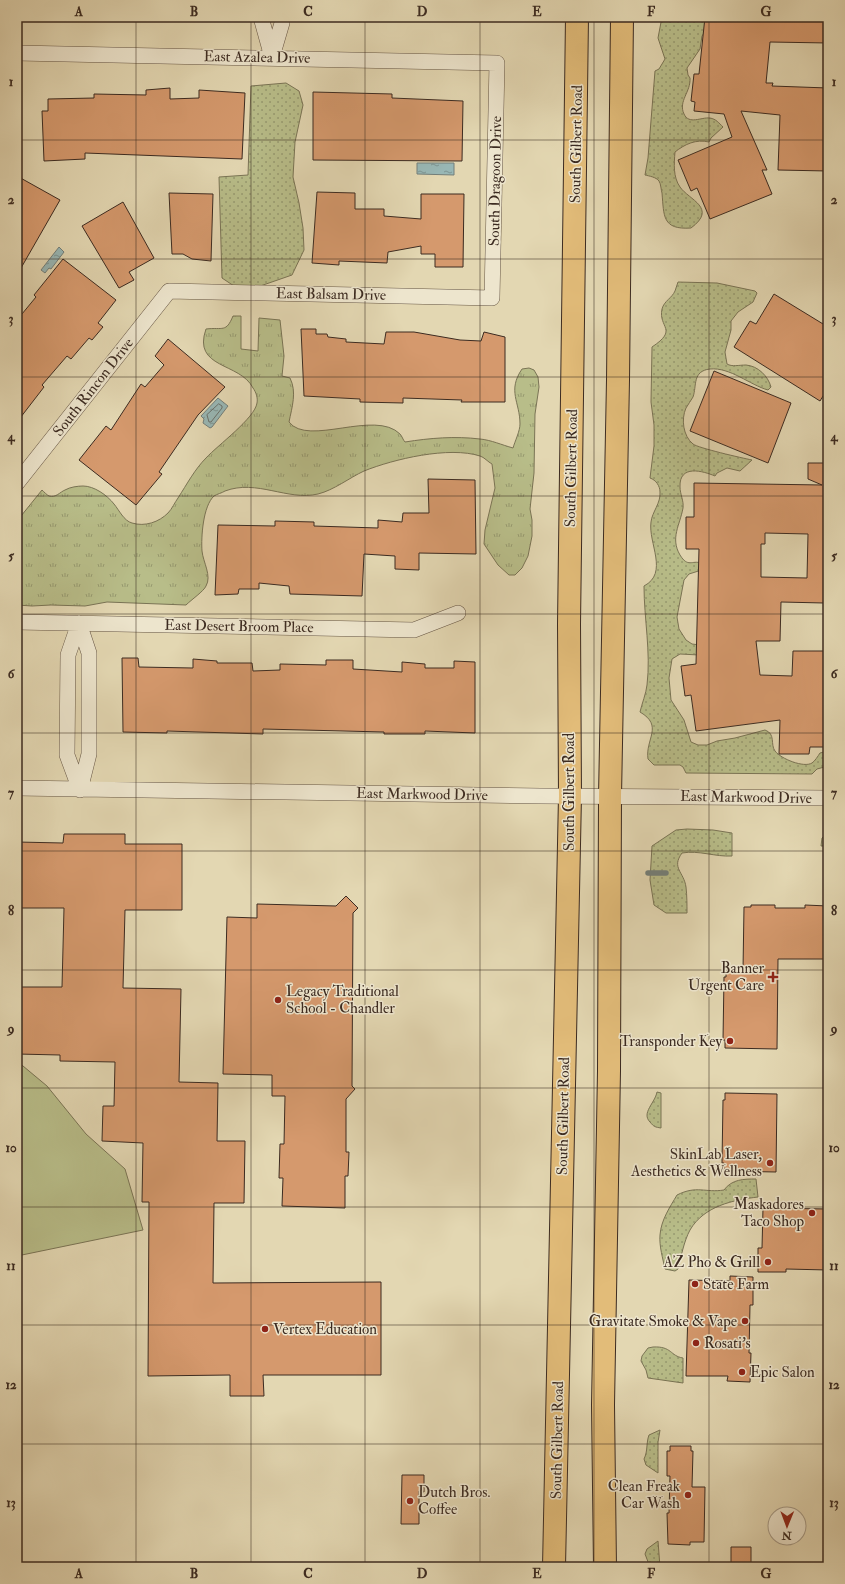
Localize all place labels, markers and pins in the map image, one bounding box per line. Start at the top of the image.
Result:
place label: Banner Urgent Care [688,959,764,995]
marker: Banner Urgent Care [767,971,779,983]
place label: Legacy Traditional School - Chandler [286,982,399,1018]
marker: Legacy Traditional School - Chandler [273,995,283,1005]
place label: Transponder Key [620,1032,722,1052]
marker: Transponder Key [725,1036,735,1046]
place label: SkinLab Laser, Aesthetics & Wellness [630,1145,762,1181]
marker: SkinLab Laser, Aesthetics & Wellness [765,1158,775,1168]
place label: Maskadores Taco Shop [733,1195,804,1232]
marker: Maskadores Taco Shop [807,1208,817,1218]
place label: AZ Pho & Grill [662,1253,760,1272]
marker: AZ Pho & Grill [763,1257,773,1267]
place label: State Farm [703,1275,769,1294]
marker: State Farm [690,1279,700,1289]
place label: Gravitate Smoke & Vape [589,1312,737,1332]
marker: Gravitate Smoke & Vape [740,1316,750,1326]
place label: Vertex Education [273,1320,377,1339]
marker: Vertex Education [260,1324,270,1334]
place label: Rosati's [704,1334,751,1353]
marker: Rosati's [691,1338,701,1348]
place label: Epic Salon [750,1363,815,1383]
marker: Epic Salon [737,1367,747,1377]
place label: Clean Freak Car Wash [608,1477,680,1513]
place label: Dutch Bros. Coffee [418,1483,490,1519]
marker: Clean Freak Car Wash [683,1490,693,1500]
marker: Dutch Bros. Coffee [405,1496,415,1506]

